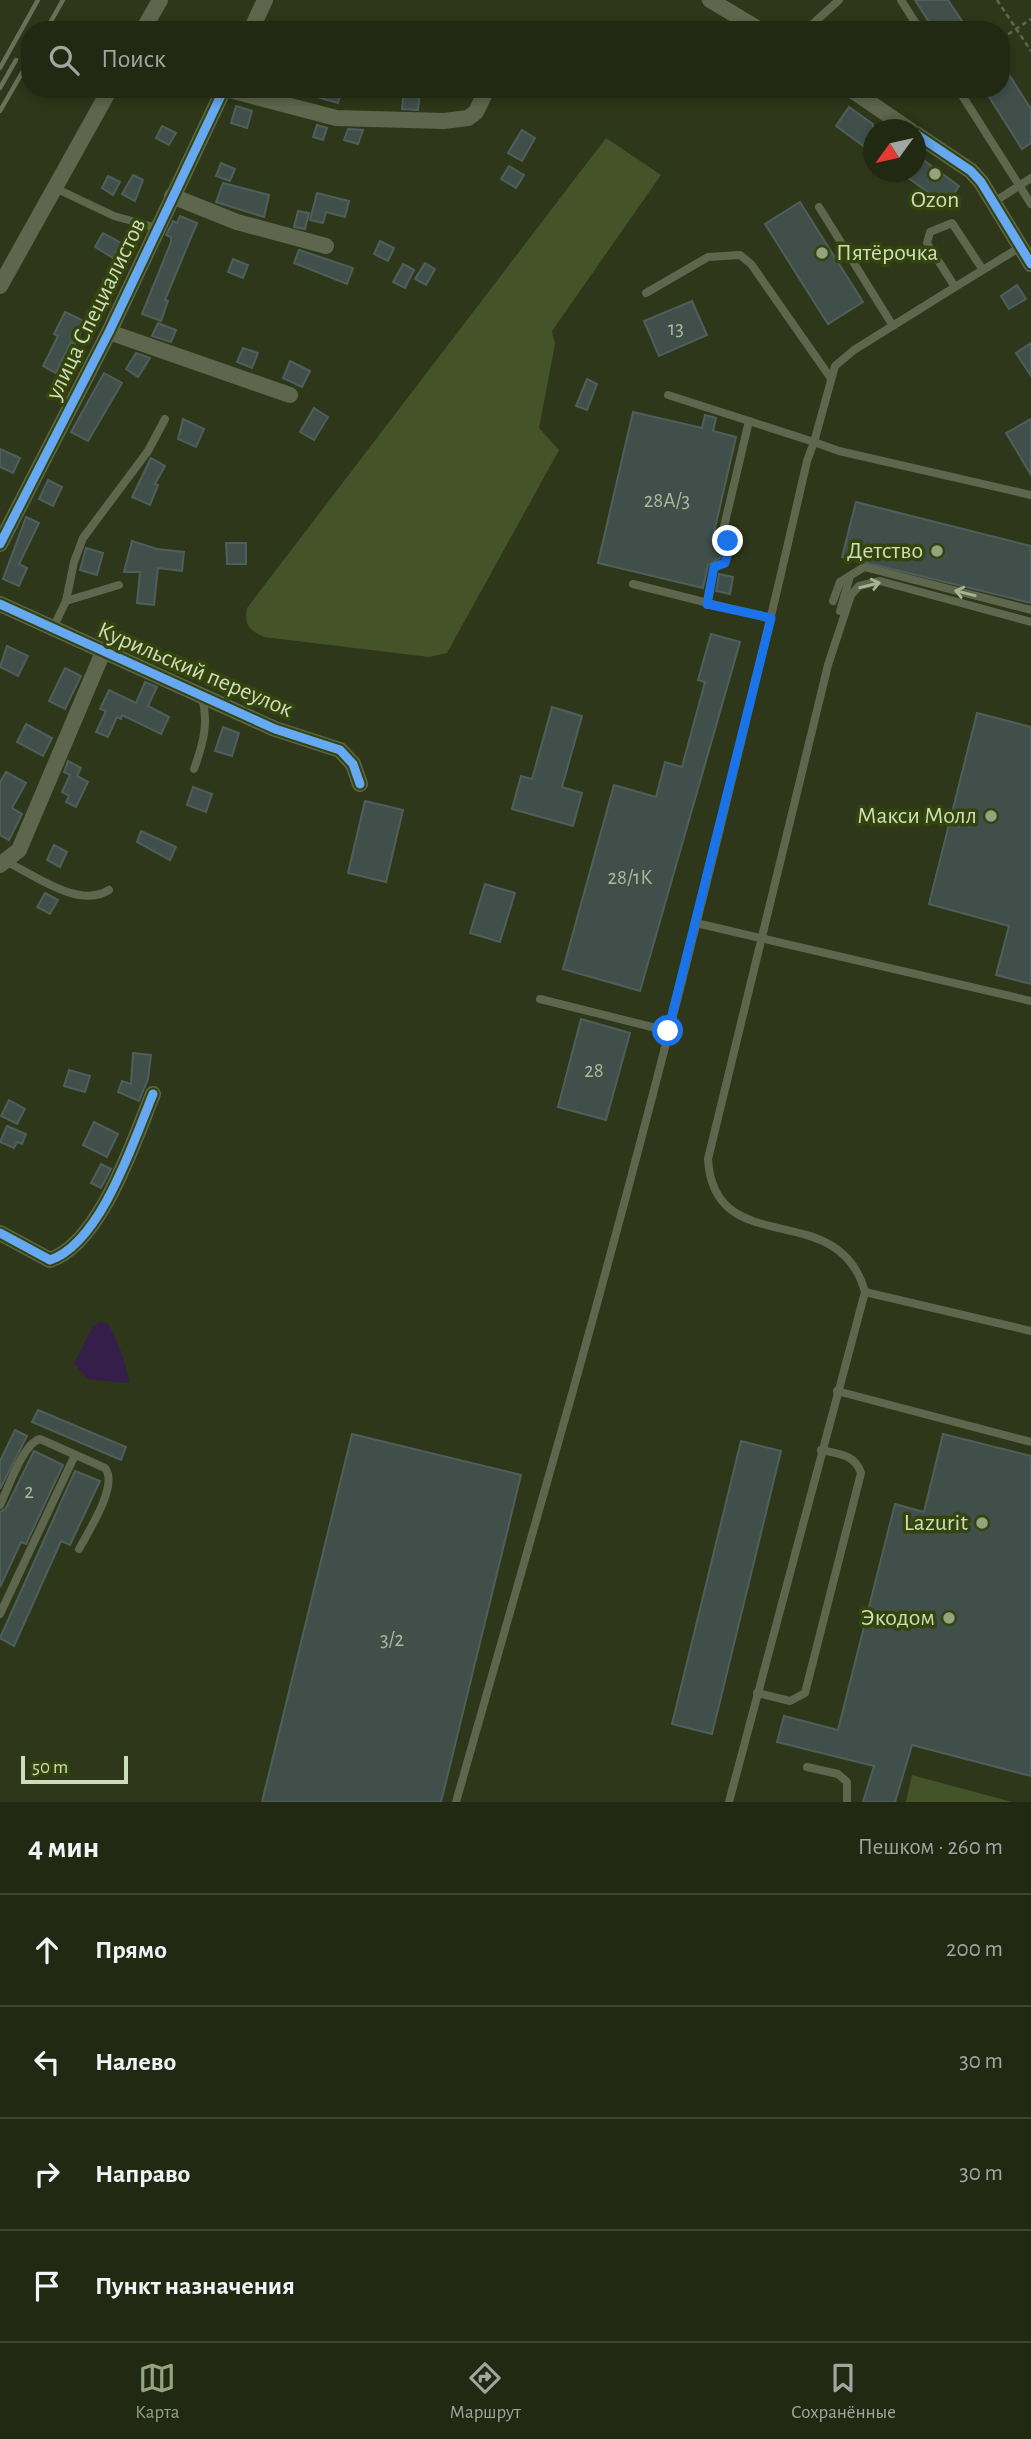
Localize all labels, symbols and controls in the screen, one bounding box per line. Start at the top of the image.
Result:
search box [21,21,1010,98]
icon: search [45,41,83,79]
text: Поиск [101,46,166,72]
north arrow [863,119,926,182]
marker: Ozon [927,166,943,182]
place label: Ozon [911,188,959,212]
street label: улица Специалистов [41,215,150,404]
place label: Пятёрочка [836,241,938,265]
marker: Пятёрочка [814,245,830,261]
house number: 13 [668,318,684,339]
house number: 28А/3 [644,490,690,511]
route end [712,525,743,556]
place label: Детство [847,539,923,563]
marker: Детство [929,543,945,559]
one-way arrow [858,578,880,591]
one-way arrow [954,586,977,599]
street label: Курильский переулок [94,618,296,722]
place label: Макси Молл [857,804,977,828]
marker: Макси Молл [983,808,999,824]
house number: 28/1К [608,867,652,888]
route start [652,1015,683,1046]
house number: 28 [584,1060,604,1081]
house number: 2 [24,1481,34,1502]
place label: Lazurit [904,1511,968,1535]
marker: Lazurit [974,1515,990,1531]
place label: Экодом [861,1606,935,1630]
marker: Экодом [941,1610,957,1626]
house number: 3/2 [380,1629,404,1650]
scale bar [21,1753,128,1785]
text: 50 m [32,1758,68,1777]
text: 4 мин [28,1833,99,1863]
text: Пешком · 260 m [858,1836,1003,1859]
icon: ahead [28,1931,66,1969]
text: Прямо [95,1937,167,1963]
text: 200 m [946,1938,1003,1961]
icon: left [28,2043,66,2081]
text: Налево [95,2049,176,2075]
text: 30 m [959,2050,1003,2073]
icon: right [28,2155,66,2193]
text: Направо [95,2161,190,2187]
text: 30 m [959,2162,1003,2185]
icon: arrive [28,2267,66,2305]
text: Пункт назначения [95,2273,295,2299]
tab: Карта [135,2359,180,2424]
tab: Маршрут [450,2359,521,2424]
tab: Сохранённые [791,2359,896,2424]

